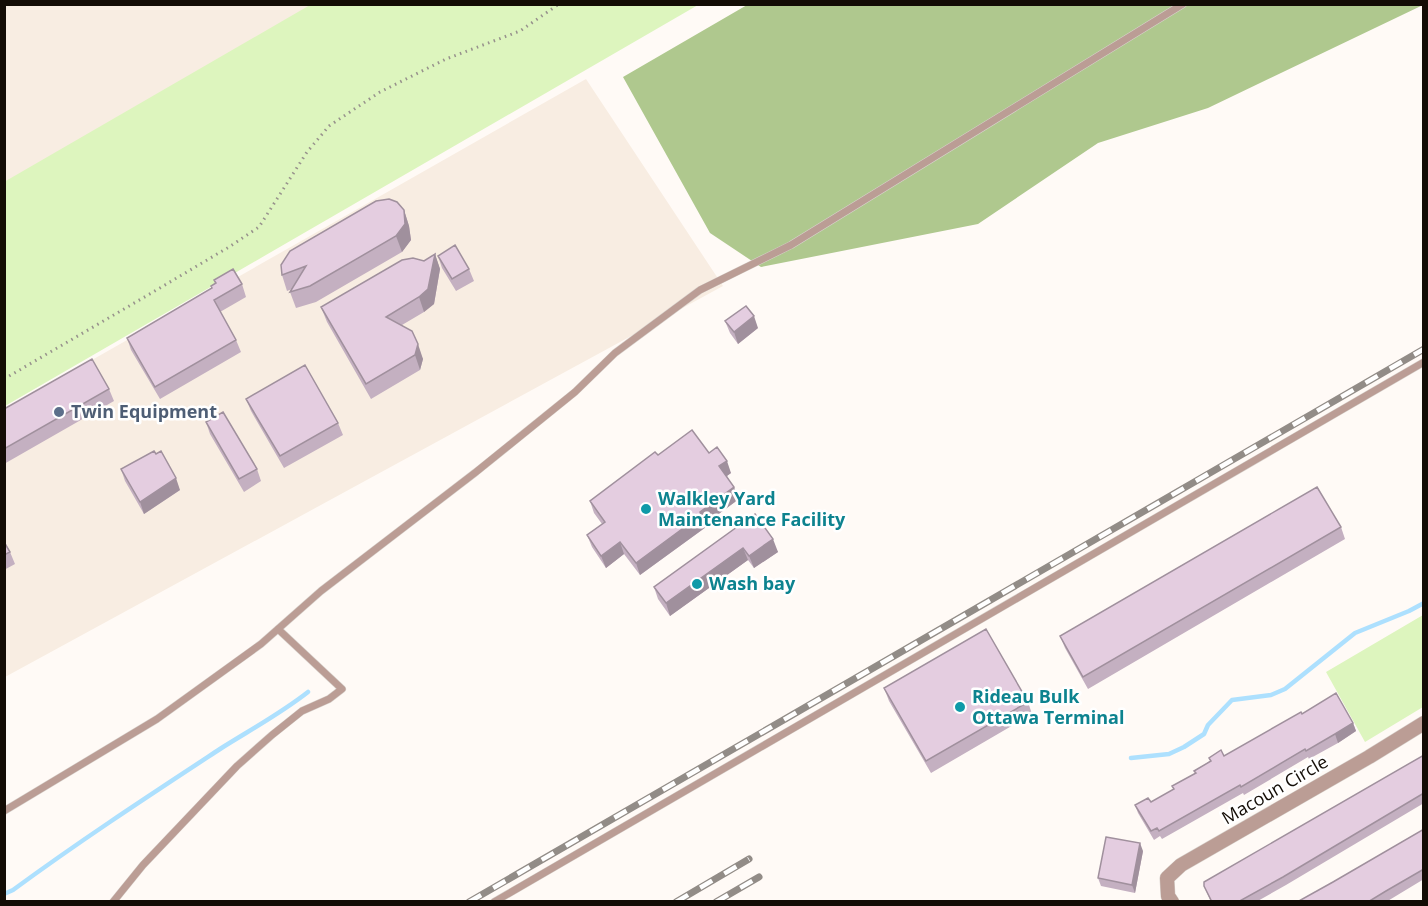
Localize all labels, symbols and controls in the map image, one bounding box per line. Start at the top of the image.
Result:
place label: Twin Equipment [71,399,217,423]
marker: Twin Equipment [52,405,66,419]
place label: Walkley Yard Maintenance Facility [658,486,846,531]
marker: Walkley Yard Maintenance Facility [639,502,653,516]
place label: Wash bay [709,571,796,595]
marker: Wash bay [690,577,704,591]
place label: Rideau Bulk Ottawa Terminal [972,684,1124,729]
marker: Rideau Bulk Ottawa Terminal [953,700,967,714]
street label: Macoun Circle [1217,749,1332,829]

